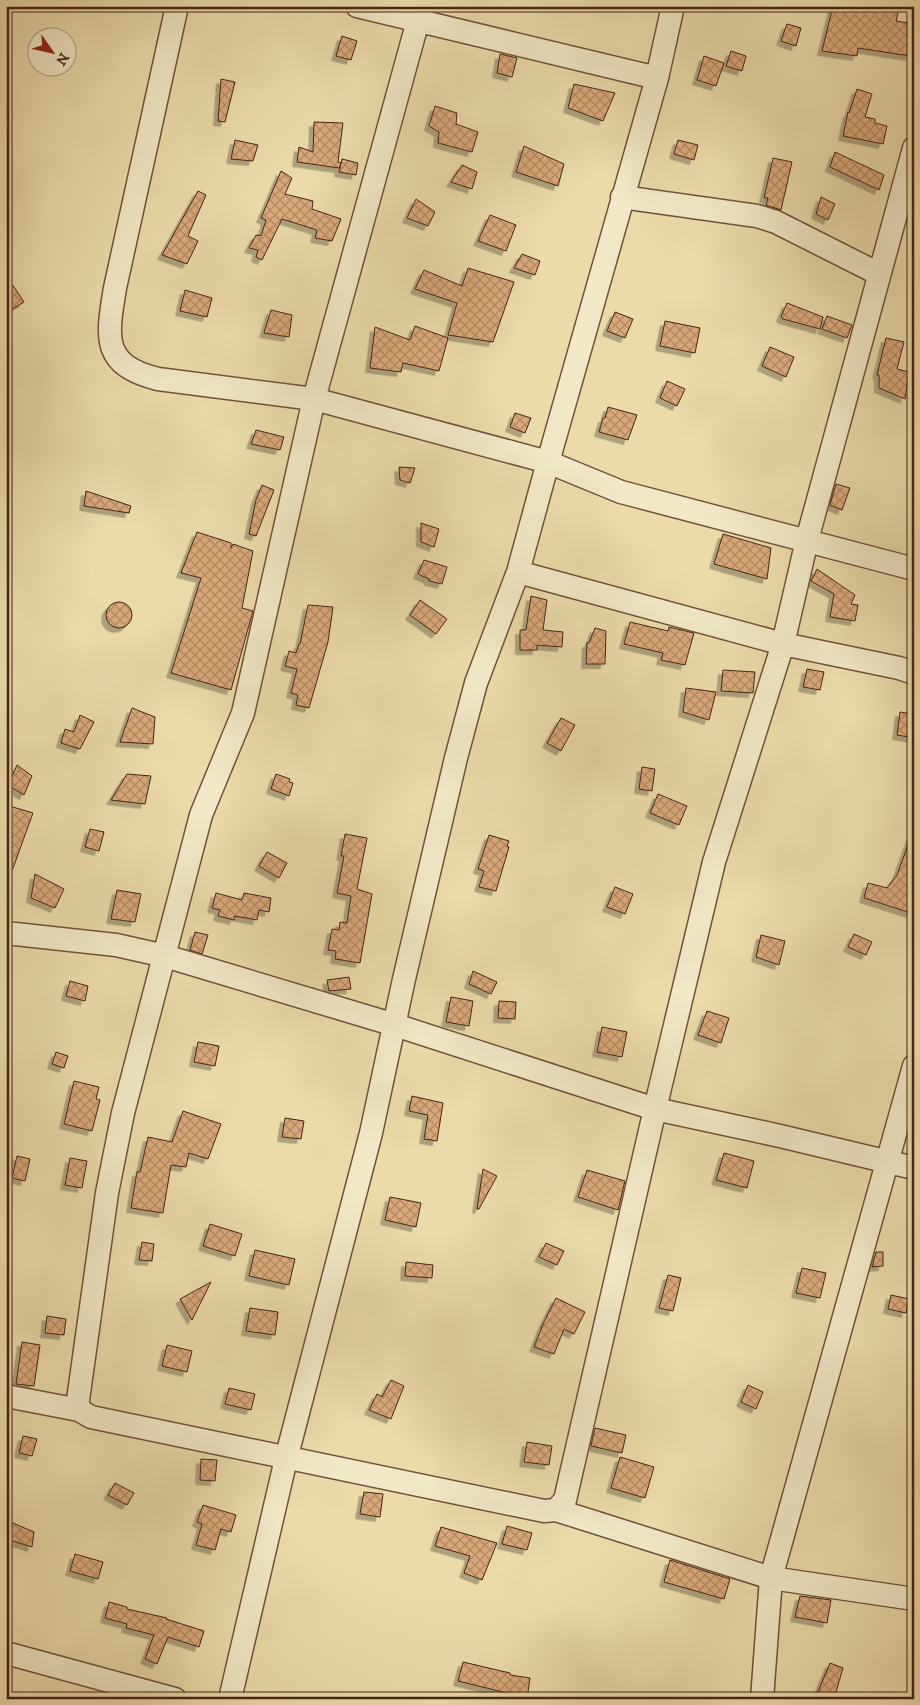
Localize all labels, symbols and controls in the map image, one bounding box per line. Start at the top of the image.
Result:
north arrow [28,28,78,78]
text: N [51,49,73,69]

